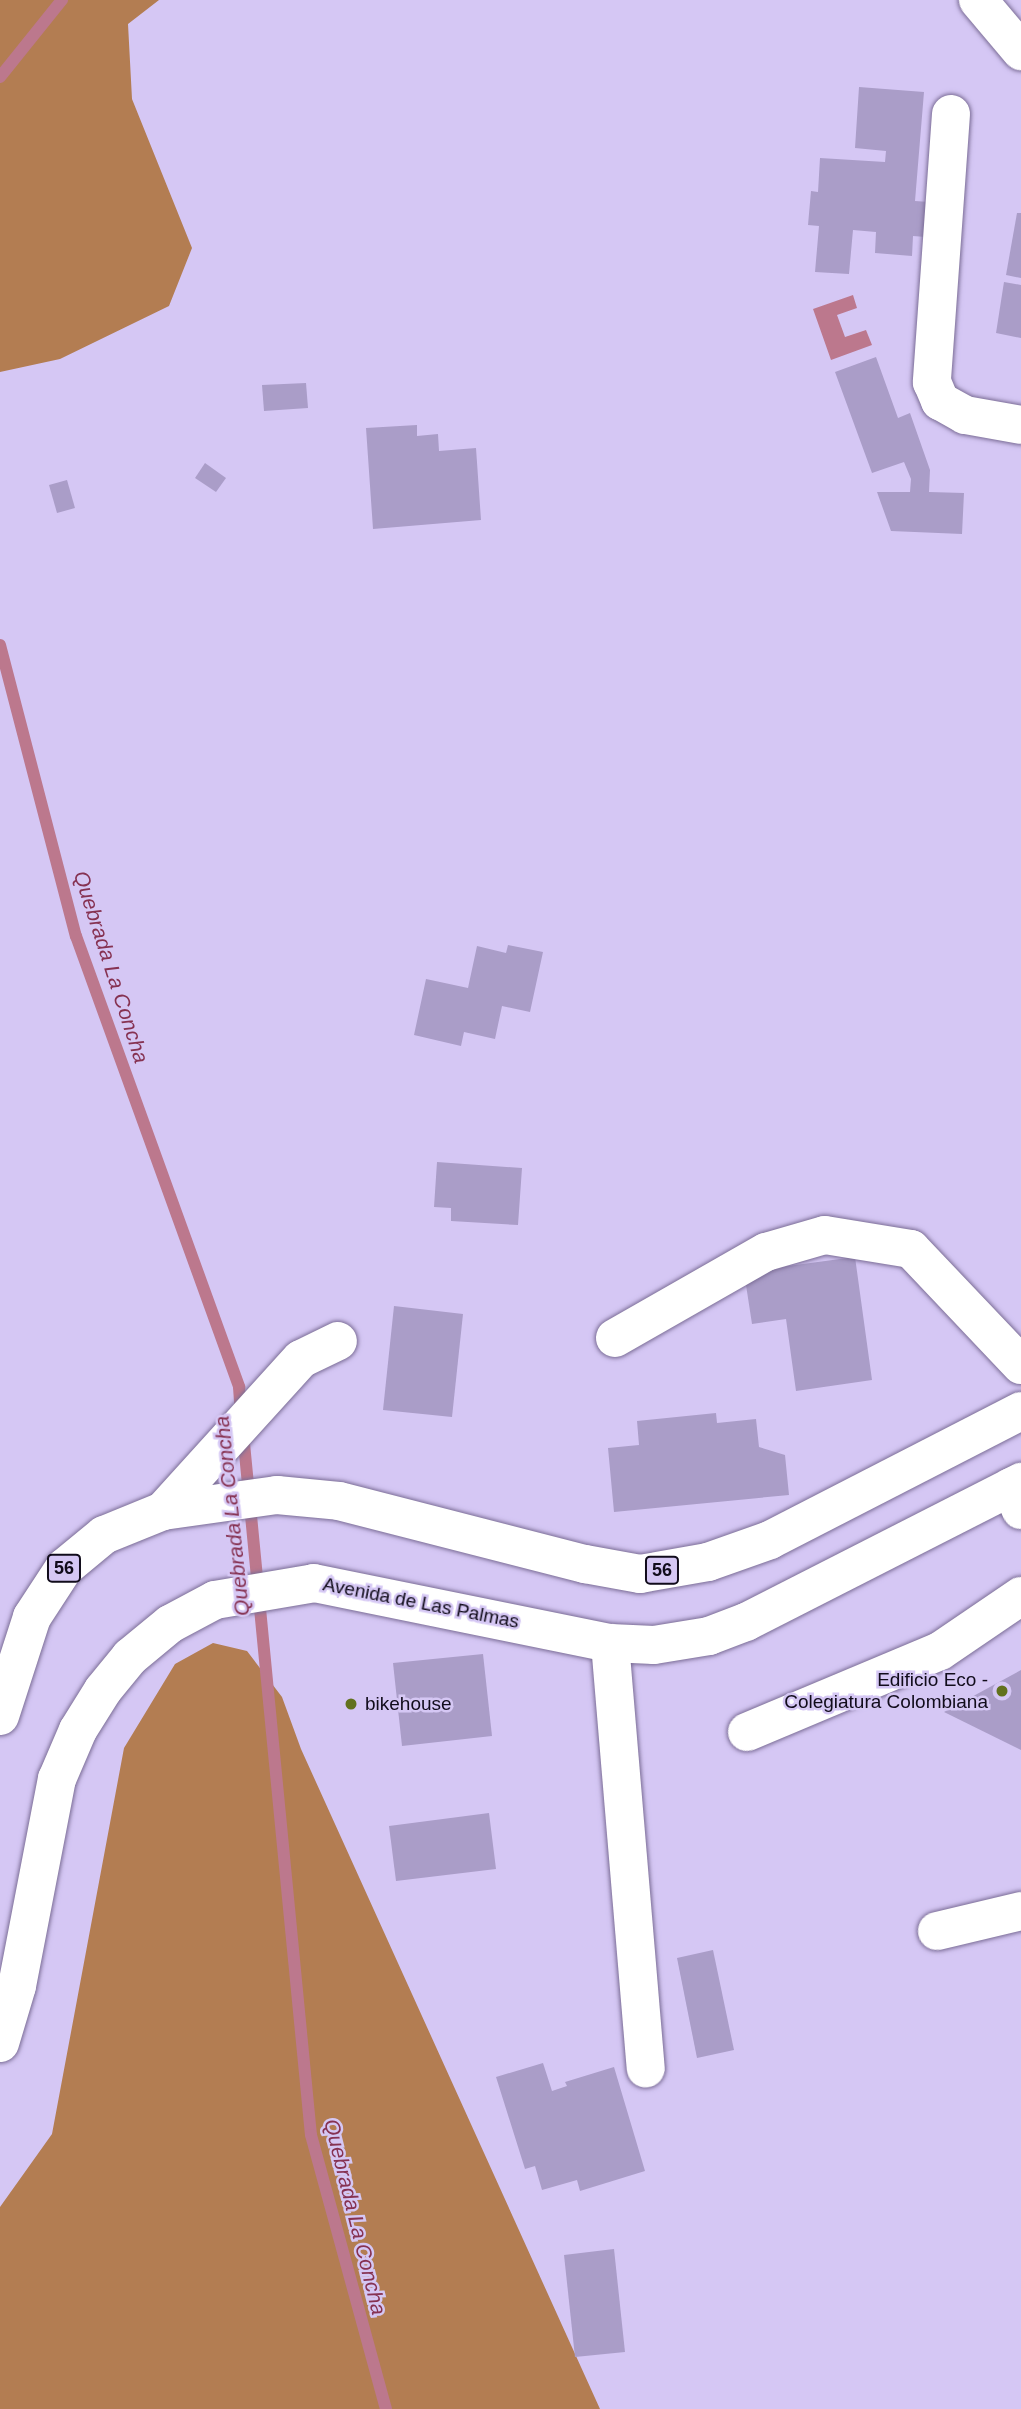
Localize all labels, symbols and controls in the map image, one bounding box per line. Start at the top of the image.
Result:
water label: Quebrada La Concha [68,868,154,1066]
water label: Quebrada La Concha [209,1415,255,1617]
road number: 56 [46,1554,82,1582]
road number: 56 [644,1555,680,1584]
street label: Avenida de Las Palmas [321,1573,521,1633]
place label: Edificio Eco - Colegiatura Colombiana [784,1669,988,1713]
marker: Edificio Eco - Colegiatura Colombiana [994,1683,1010,1699]
place label: bikehouse [365,1693,452,1715]
marker: bikehouse [343,1696,359,1712]
water label: Quebrada La Concha [318,2117,392,2317]

